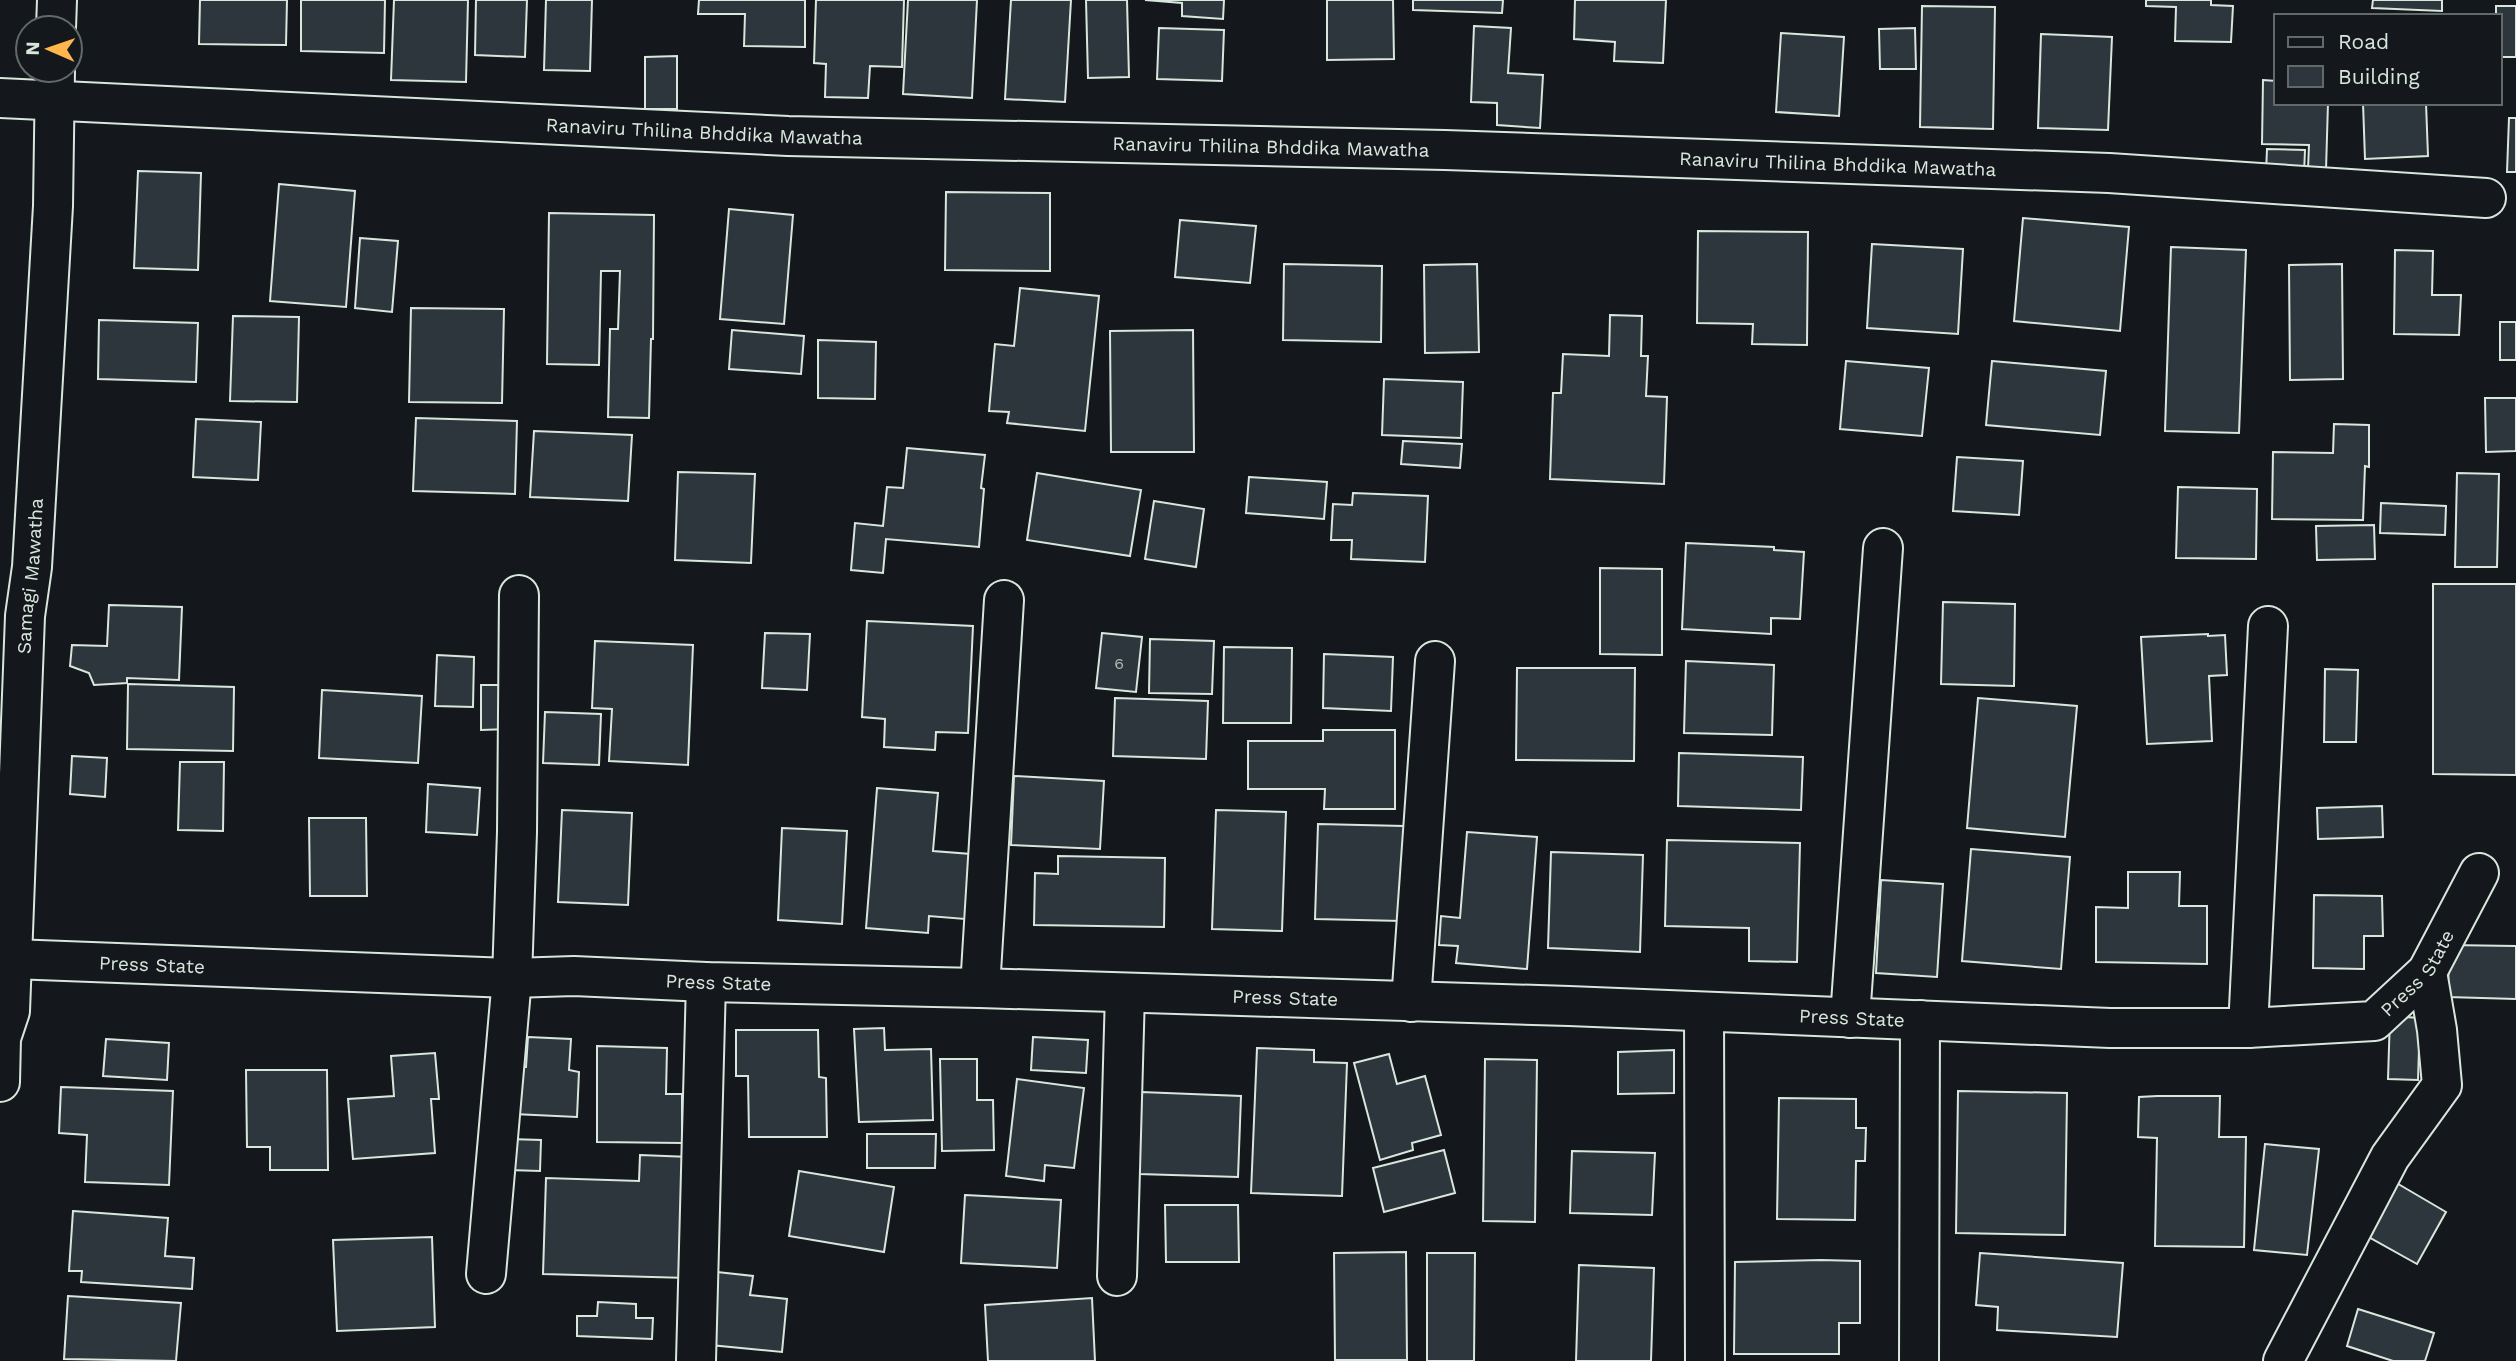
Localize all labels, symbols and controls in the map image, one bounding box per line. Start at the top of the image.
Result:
north arrow [14,14,84,84]
legend [2274,14,2502,105]
text: Road [2338,29,2389,54]
text: N [21,41,44,56]
text: Building [2338,64,2420,89]
street label: Ranaviru Thilina Bhddika Mawatha [545,113,863,150]
street label: Ranaviru Thilina Bhddika Mawatha [1112,132,1430,162]
street label: Ranaviru Thilina Bhddika Mawatha [1679,147,1997,181]
street label: Samagi Mawatha [13,497,48,654]
house number: 6 [1114,654,1124,673]
street label: Press State [2376,926,2459,1021]
street label: Press State [98,951,205,978]
street label: Press State [665,969,772,995]
street label: Press State [1232,985,1339,1011]
street label: Press State [1798,1004,1905,1032]

